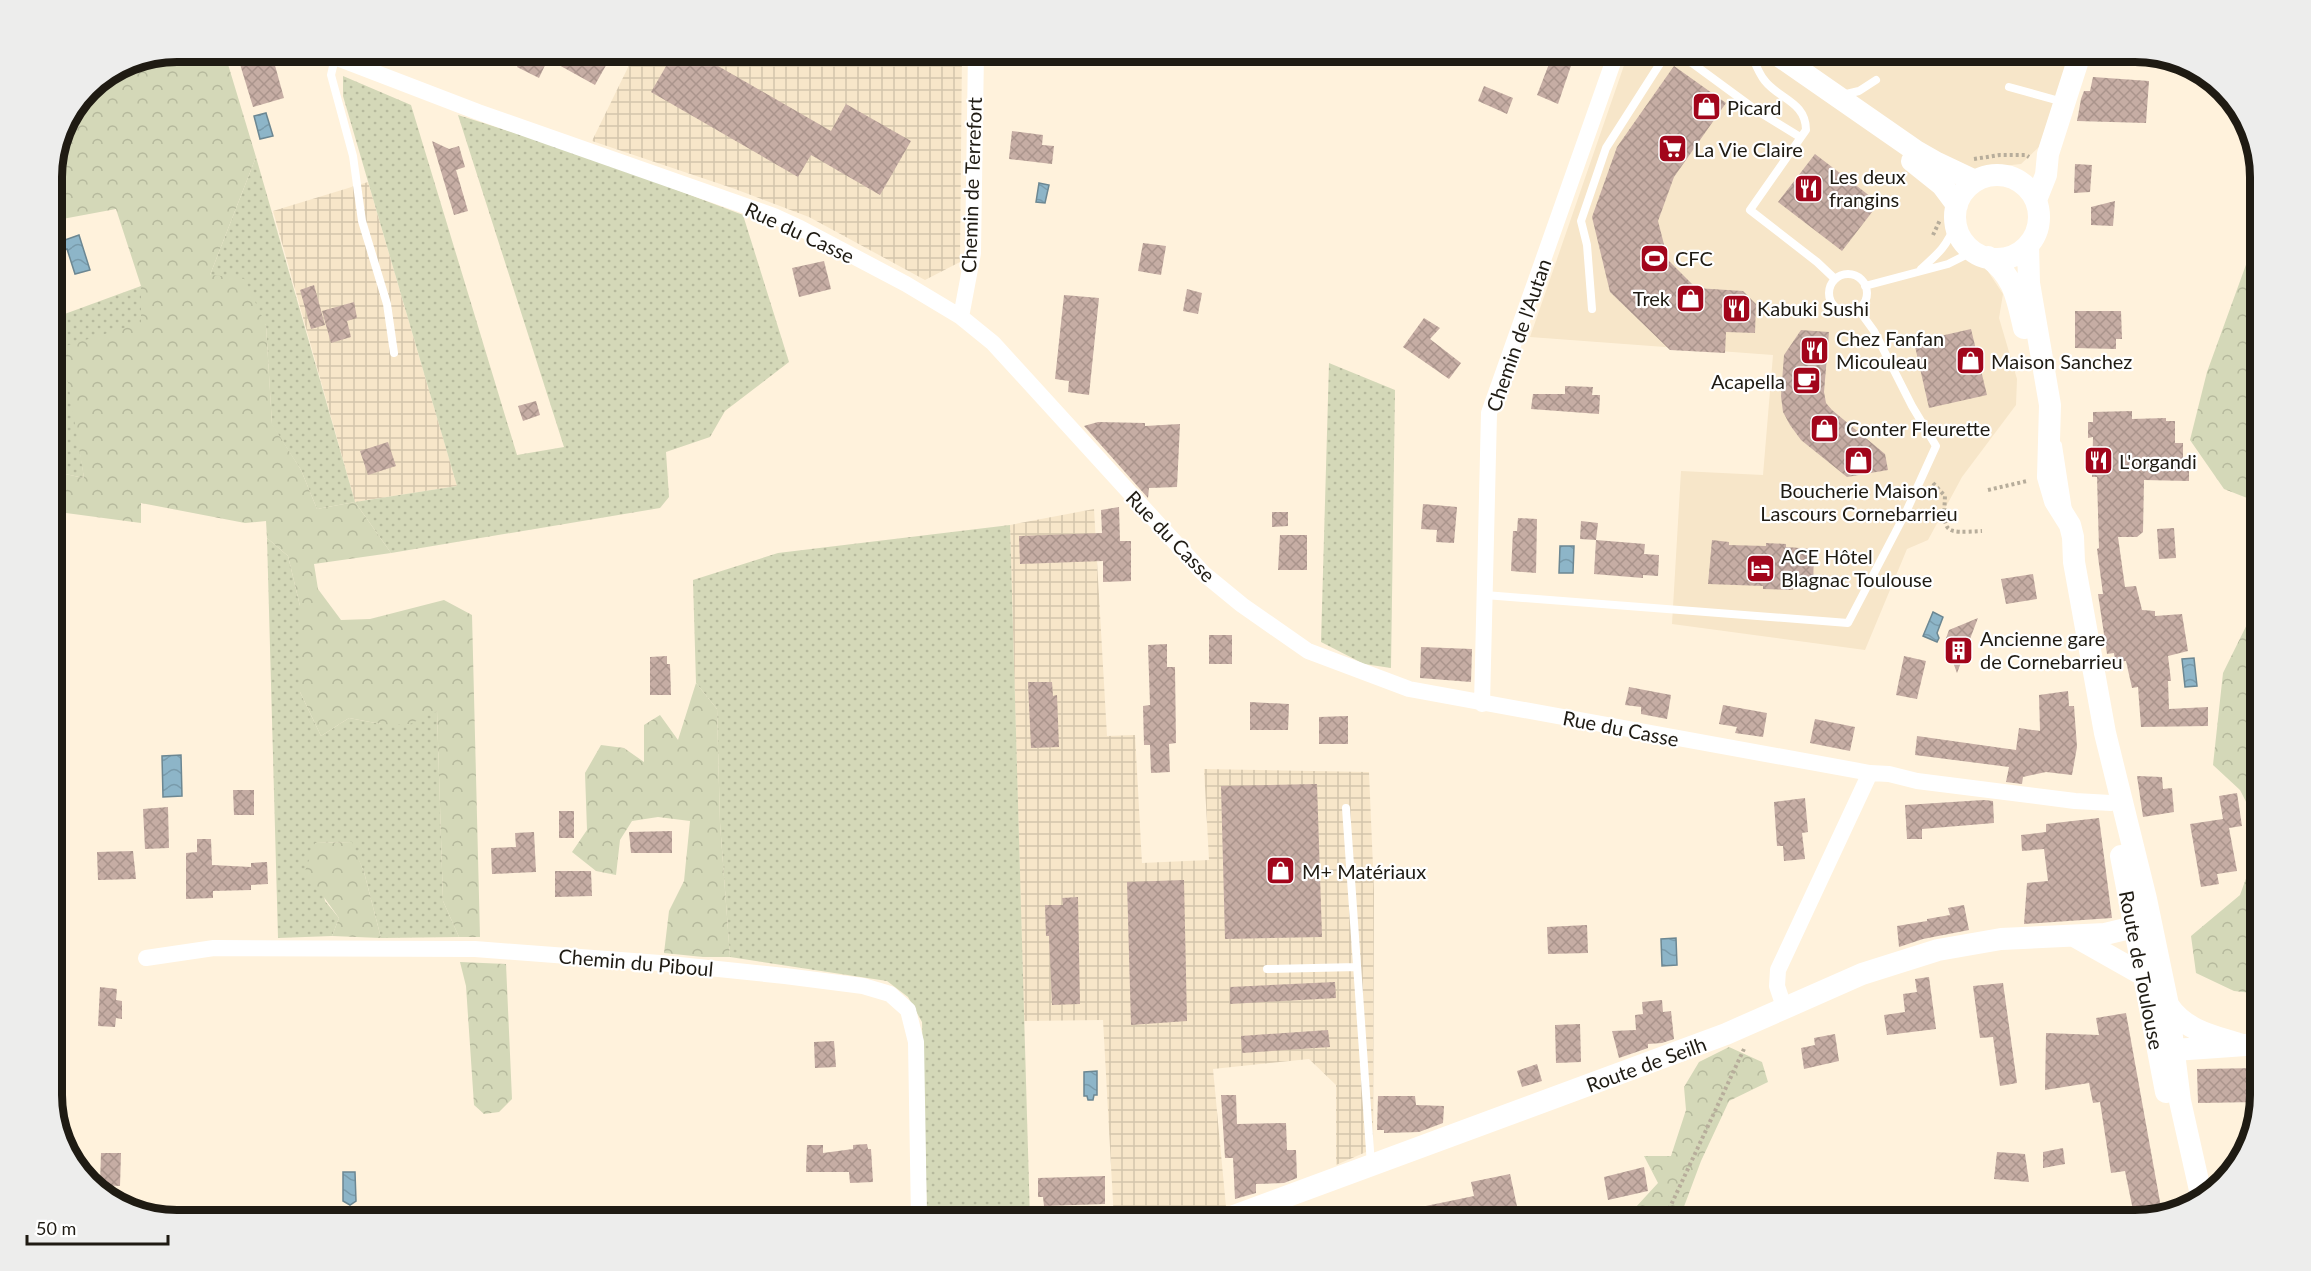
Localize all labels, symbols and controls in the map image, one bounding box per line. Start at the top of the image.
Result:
shop icon: Picard [1690,91,1722,123]
place label: Picard [1727,95,1781,119]
street label: Chemin de Terrefort [956,97,986,273]
supermarket icon: La Vie Claire [1657,133,1689,165]
place label: La Vie Claire [1694,137,1803,161]
place label: Les deux frangins [1829,164,1906,211]
restaurant icon: Les deux frangins [1792,172,1824,204]
street label: Rue du Casse [742,196,858,268]
sports icon: CFC [1638,242,1670,274]
place label: CFC [1675,246,1713,270]
street label: Chemin de l'Autan [1481,256,1555,414]
shop icon: Trek [1675,282,1707,314]
place label: Trek [1633,286,1671,310]
restaurant icon: Kabuki Sushi [1720,292,1752,324]
place label: Kabuki Sushi [1757,296,1869,320]
place label: Chez Fanfan Micouleau [1836,326,1944,373]
restaurant icon: Chez Fanfan Micouleau [1799,334,1831,366]
shop icon: Maison Sanchez [1954,345,1986,377]
place label: Maison Sanchez [1991,349,2132,373]
cafe icon: Acapella [1790,365,1822,397]
place label: Acapella [1711,369,1785,393]
shop icon: Conter Fleurette [1809,412,1841,444]
place label: Conter Fleurette [1846,416,1990,440]
shop icon: Boucherie Maison Lascours Cornebarrieu [1843,444,1875,476]
restaurant icon: L'organdi [2082,445,2114,477]
place label: L'organdi [2119,449,2197,473]
place label: Boucherie Maison Lascours Cornebarrieu [1760,478,1958,525]
street label: Rue du Casse [1122,485,1220,587]
place label: ACE Hôtel Blagnac Toulouse [1781,544,1932,591]
hotel icon: ACE Hôtel Blagnac Toulouse [1744,552,1776,584]
place label: Ancienne gare de Cornebarrieu [1980,626,2123,673]
building icon: Ancienne gare de Cornebarrieu [1943,634,1975,666]
street label: Rue du Casse [1561,705,1681,751]
shop icon: M+ Matériaux [1265,855,1297,887]
place label: M+ Matériaux [1302,859,1426,883]
street label: Route de Toulouse [2115,888,2169,1052]
street label: Chemin du Piboul [558,943,714,981]
street label: Route de Seilh [1583,1031,1709,1097]
scale bar [27,1208,168,1246]
text: 50 m [36,1217,76,1239]

